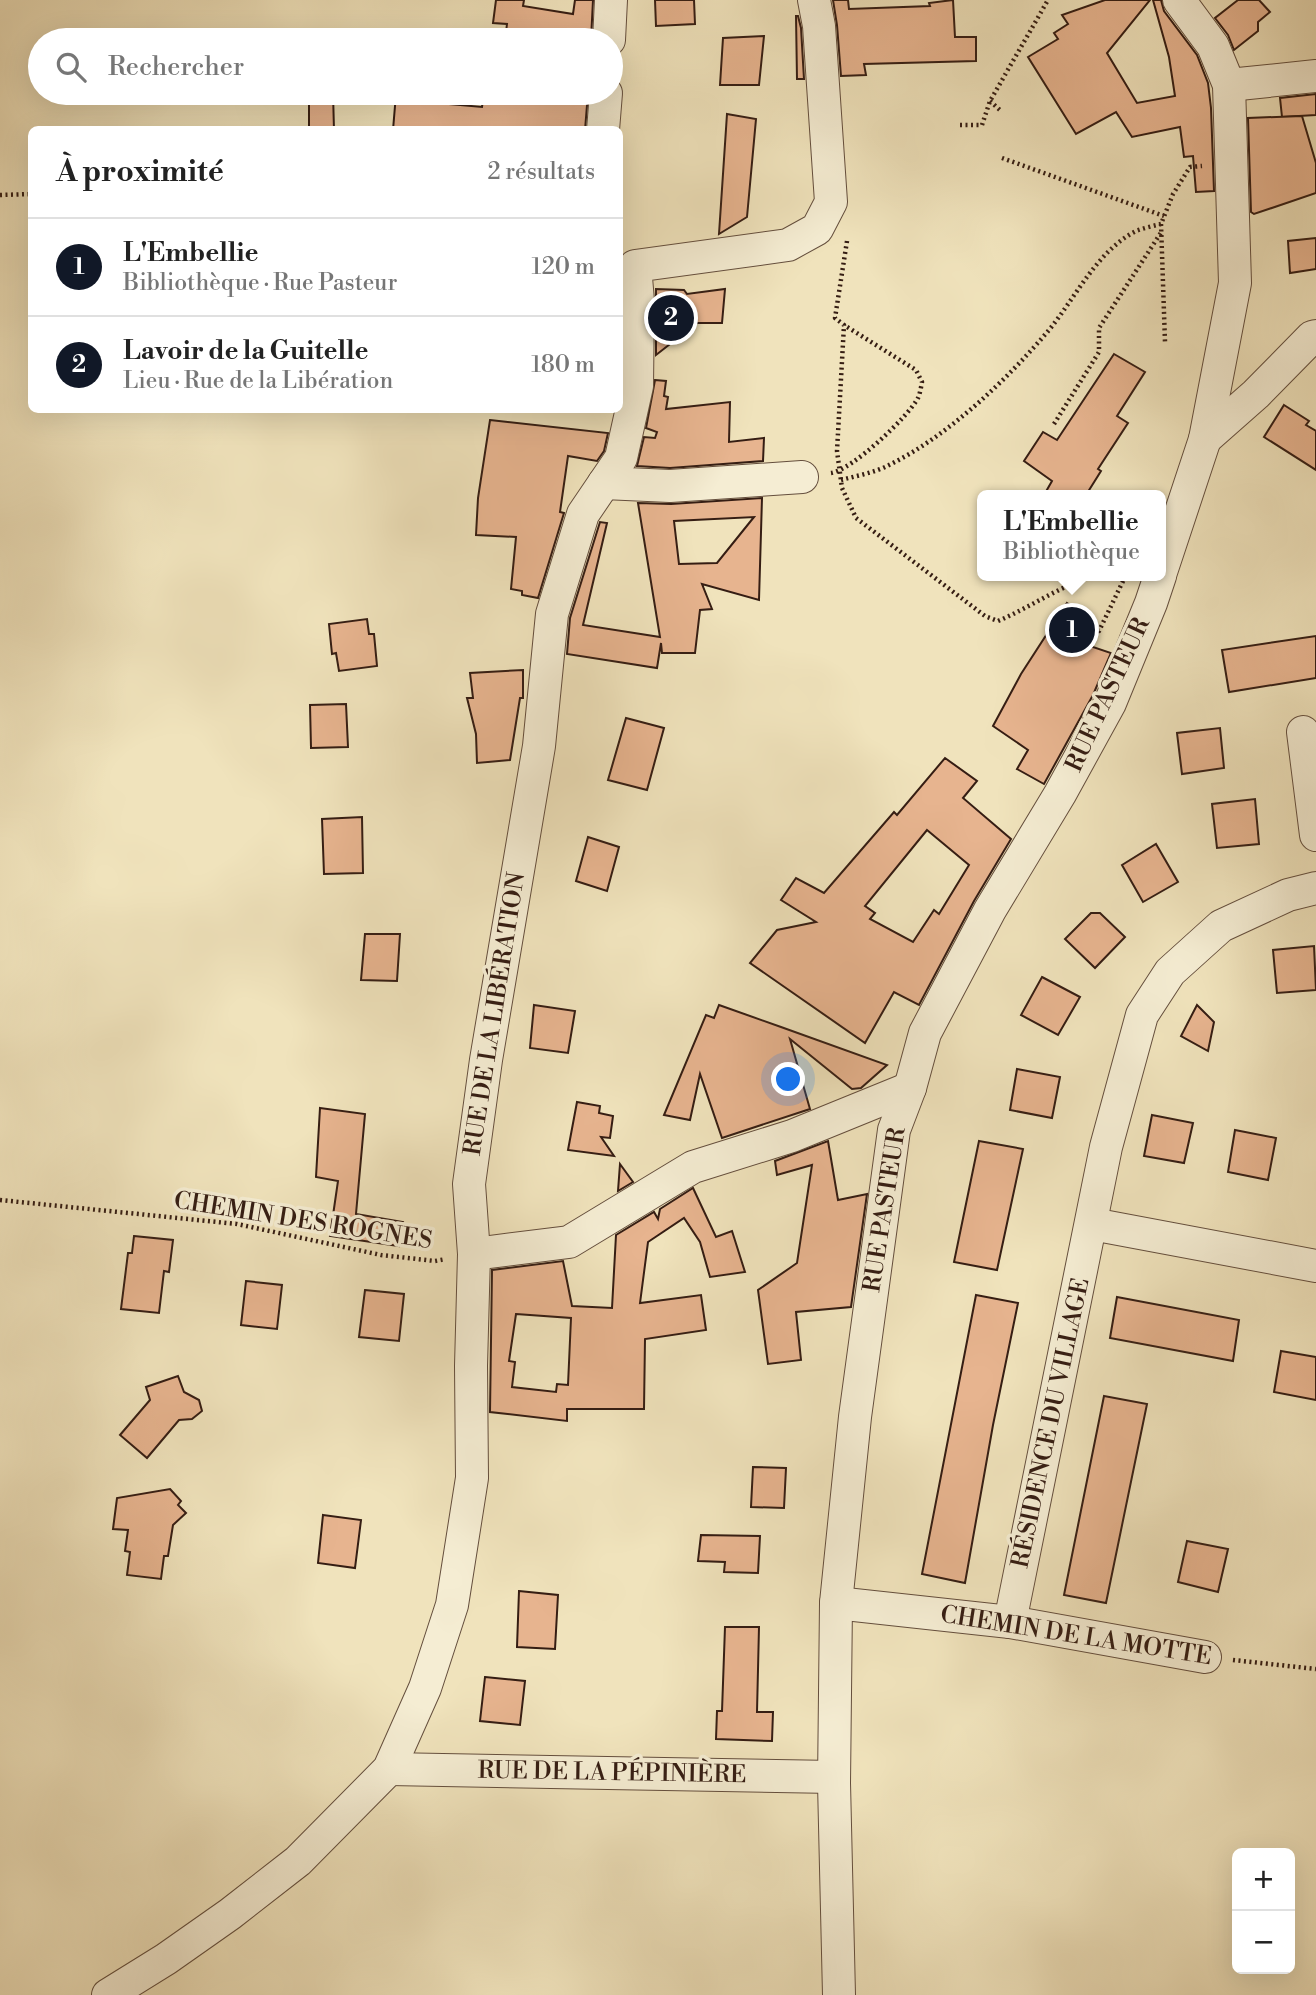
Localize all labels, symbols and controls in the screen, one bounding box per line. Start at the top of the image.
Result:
search box [28,28,623,105]
icon: search [52,48,90,86]
text: Rechercher [108,51,244,83]
text: À proximité [56,153,224,191]
text: 2 résultats [487,158,595,186]
text: L'Embellie [123,237,259,269]
text: 1 [73,253,85,281]
text: 120 m [531,253,595,281]
text: Bibliothèque · Rue Pasteur [123,269,397,297]
pin: 2 [648,292,694,344]
text: Lavoir de la Guitelle [123,335,368,367]
text: 2 [72,351,86,379]
text: 180 m [531,351,595,379]
text: Lieu · Rue de la Libération [123,367,393,395]
popup [977,490,1166,581]
text: L'Embellie [1003,506,1139,538]
text: Bibliothèque [1003,538,1140,566]
pin: 1 [1049,604,1095,656]
street label: RUE PASTEUR [1059,612,1157,777]
street label: RUE DE LA LIBÉRATION [457,870,532,1158]
your location [771,1062,805,1096]
street label: RUE PASTEUR [857,1124,913,1295]
street label: CHEMIN DES ROGNES [172,1186,434,1256]
street label: RÉSIDENCE DU VILLAGE [1005,1275,1096,1571]
street label: CHEMIN DE LA MOTTE [938,1600,1214,1672]
street label: RUE DE LA PÉPINIÈRE [477,1755,747,1790]
map controls [1232,1848,1295,1974]
button: + [1232,1848,1295,1911]
button: − [1232,1911,1295,1974]

